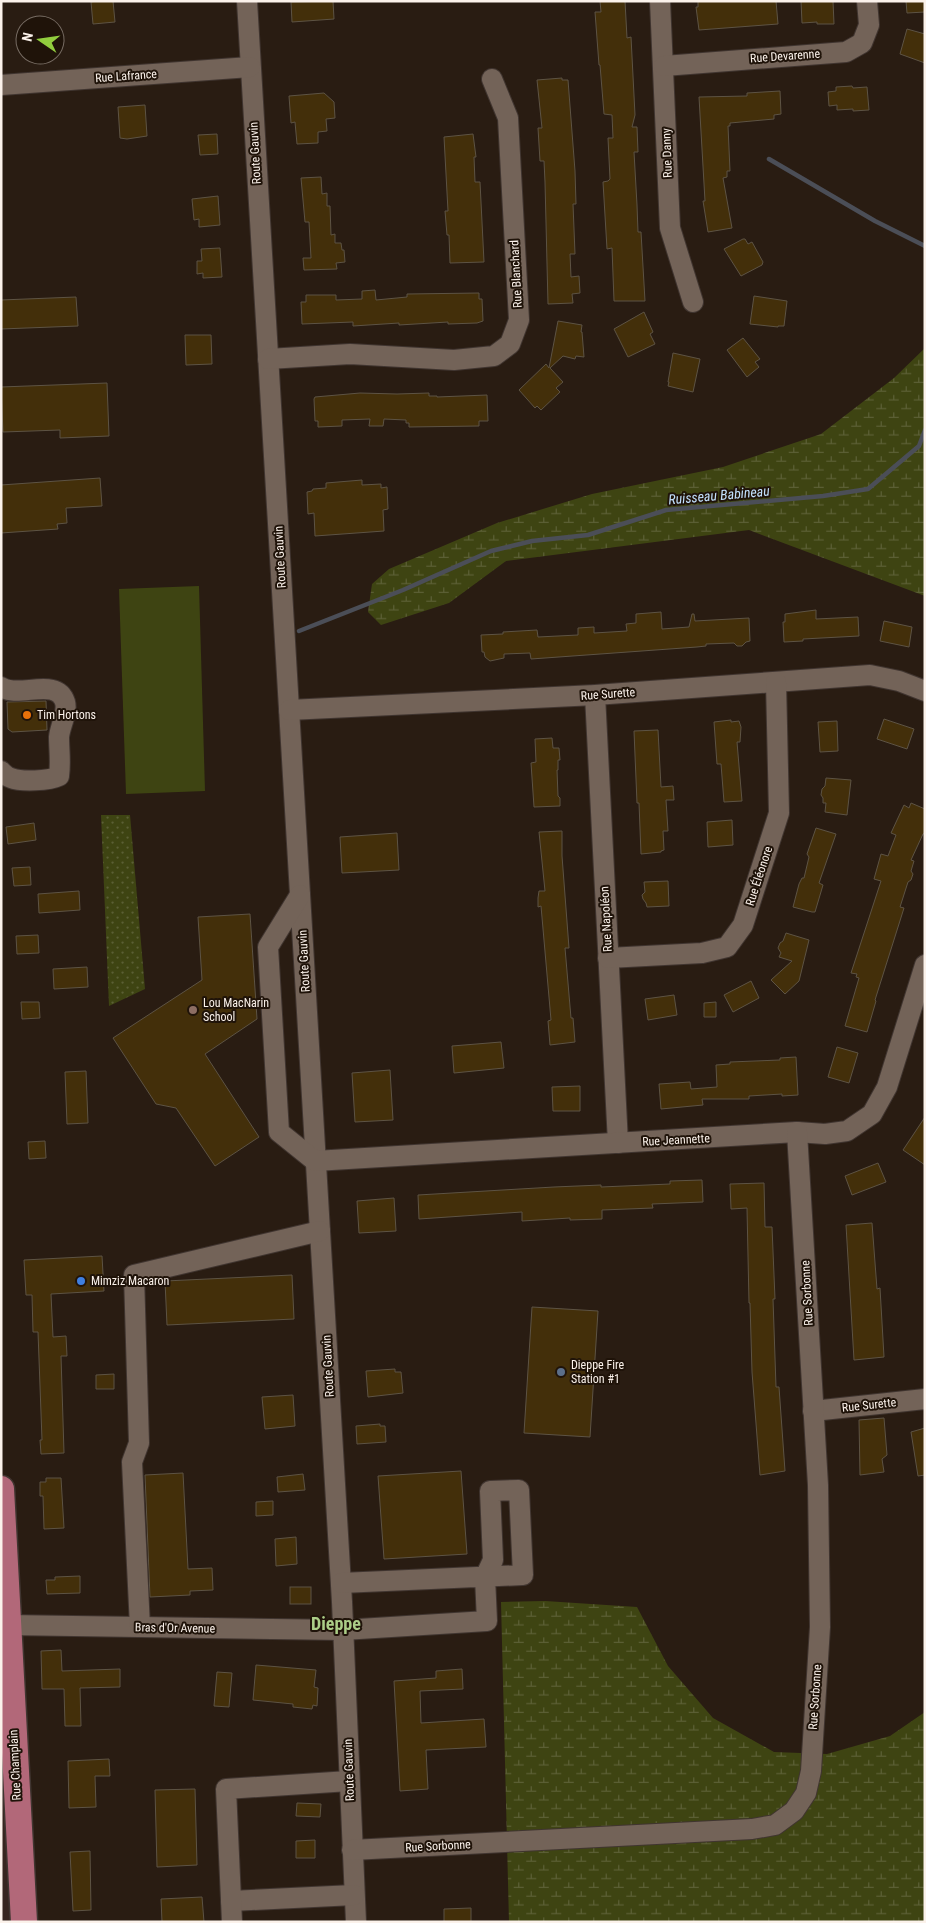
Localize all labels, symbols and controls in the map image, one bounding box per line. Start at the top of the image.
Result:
north arrow [15,15,65,65]
text: N [19,31,36,43]
street label: Rue Devarenne [750,47,821,65]
street label: Rue Lafrance [95,67,158,85]
street label: Route Gauvin [246,121,264,185]
street label: Rue Danny [659,128,675,178]
street label: Rue Blanchard [507,240,525,308]
water label: Ruisseau Babineau [668,483,771,507]
street label: Route Gauvin [271,525,289,589]
street label: Rue Surette [580,685,636,703]
place label: Tim Hortons [37,708,96,722]
marker: Tim Hortons [21,709,33,721]
street label: Rue Éléonore [742,844,775,908]
street label: Rue Napoléon [597,886,615,952]
street label: Route Gauvin [295,929,313,993]
place label: Lou MacNarin School [203,996,269,1024]
marker: Lou MacNarin School [187,1004,199,1016]
street label: Rue Jeannette [642,1131,711,1149]
street label: Rue Sorbonne [798,1259,816,1326]
place label: Mimziz Macaron [91,1274,170,1288]
marker: Mimziz Macaron [75,1275,87,1287]
street label: Route Gauvin [319,1334,337,1398]
place label: Dieppe Fire Station #1 [571,1358,625,1386]
marker: Dieppe Fire Station #1 [555,1366,567,1378]
street label: Rue Surette [841,1395,897,1415]
district label: Dieppe [311,1613,361,1634]
street label: Bras d'Or Avenue [135,1620,216,1636]
street label: Rue Sorbonne [806,1663,824,1730]
street label: Rue Champlain [6,1729,24,1801]
street label: Route Gauvin [341,1738,357,1801]
street label: Rue Sorbonne [405,1837,472,1855]

